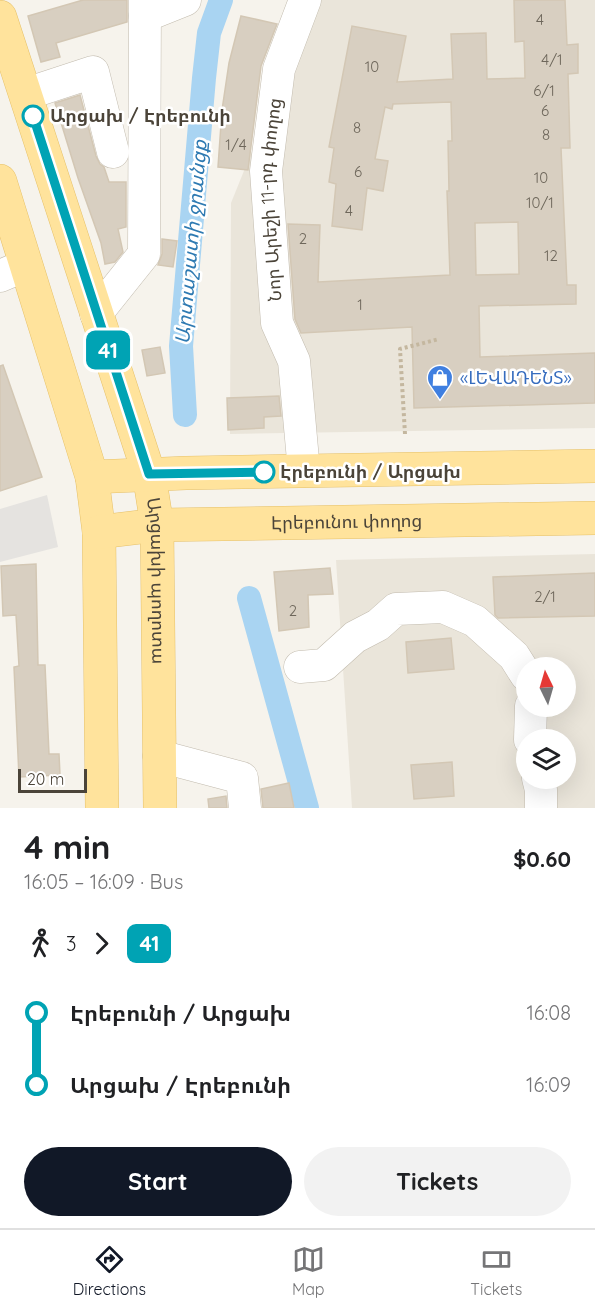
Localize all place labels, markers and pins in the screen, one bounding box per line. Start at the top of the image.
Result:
place label: Արցախ / Էրեբունի [50,104,231,127]
marker: Արցախ / Էրեբունի [22,105,44,127]
shop icon: «ԼԵՎԱԴԵՆՏ» [425,363,455,401]
place label: «ԼԵՎԱԴԵՆՏ» [460,366,572,389]
place label: Էրեբունի / Արցախ [280,460,461,483]
marker: Էրեբունի / Արցախ [253,461,275,483]

